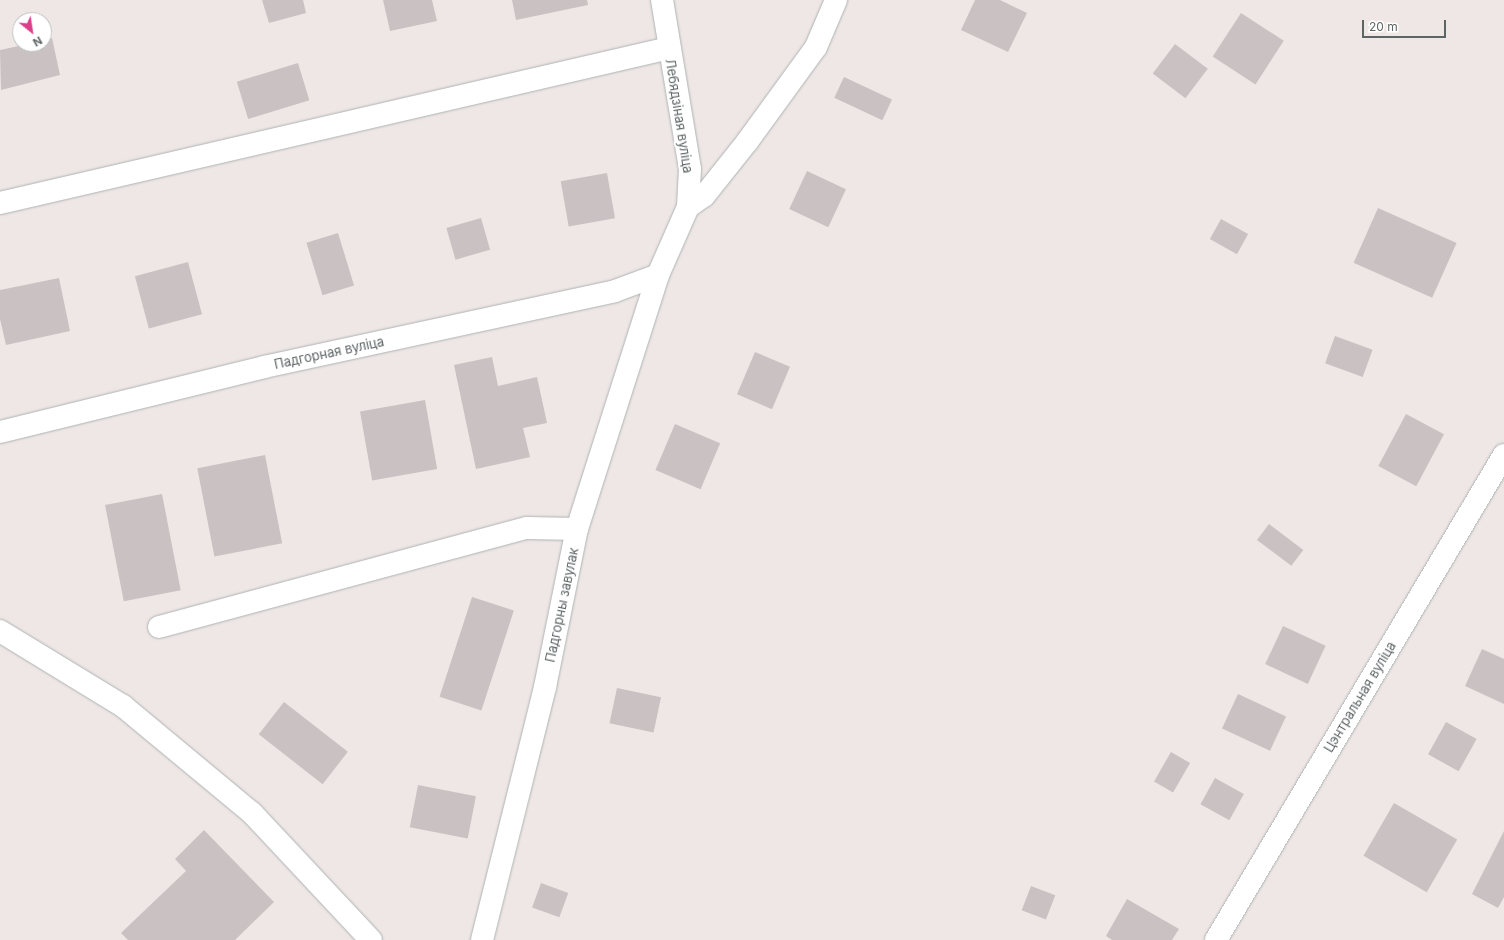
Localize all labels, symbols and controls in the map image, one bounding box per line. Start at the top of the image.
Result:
north arrow [12,12,52,52]
scale bar [1364,12,1448,38]
text: 20 m [1369,19,1398,34]
text: N [30,33,45,50]
street label: Лебядзіная вуліца [662,58,696,174]
street label: Падгорная вуліца [273,334,385,372]
street label: Падгорны завулак [542,546,582,664]
street label: Цэнтральная вуліца [1321,639,1399,755]

